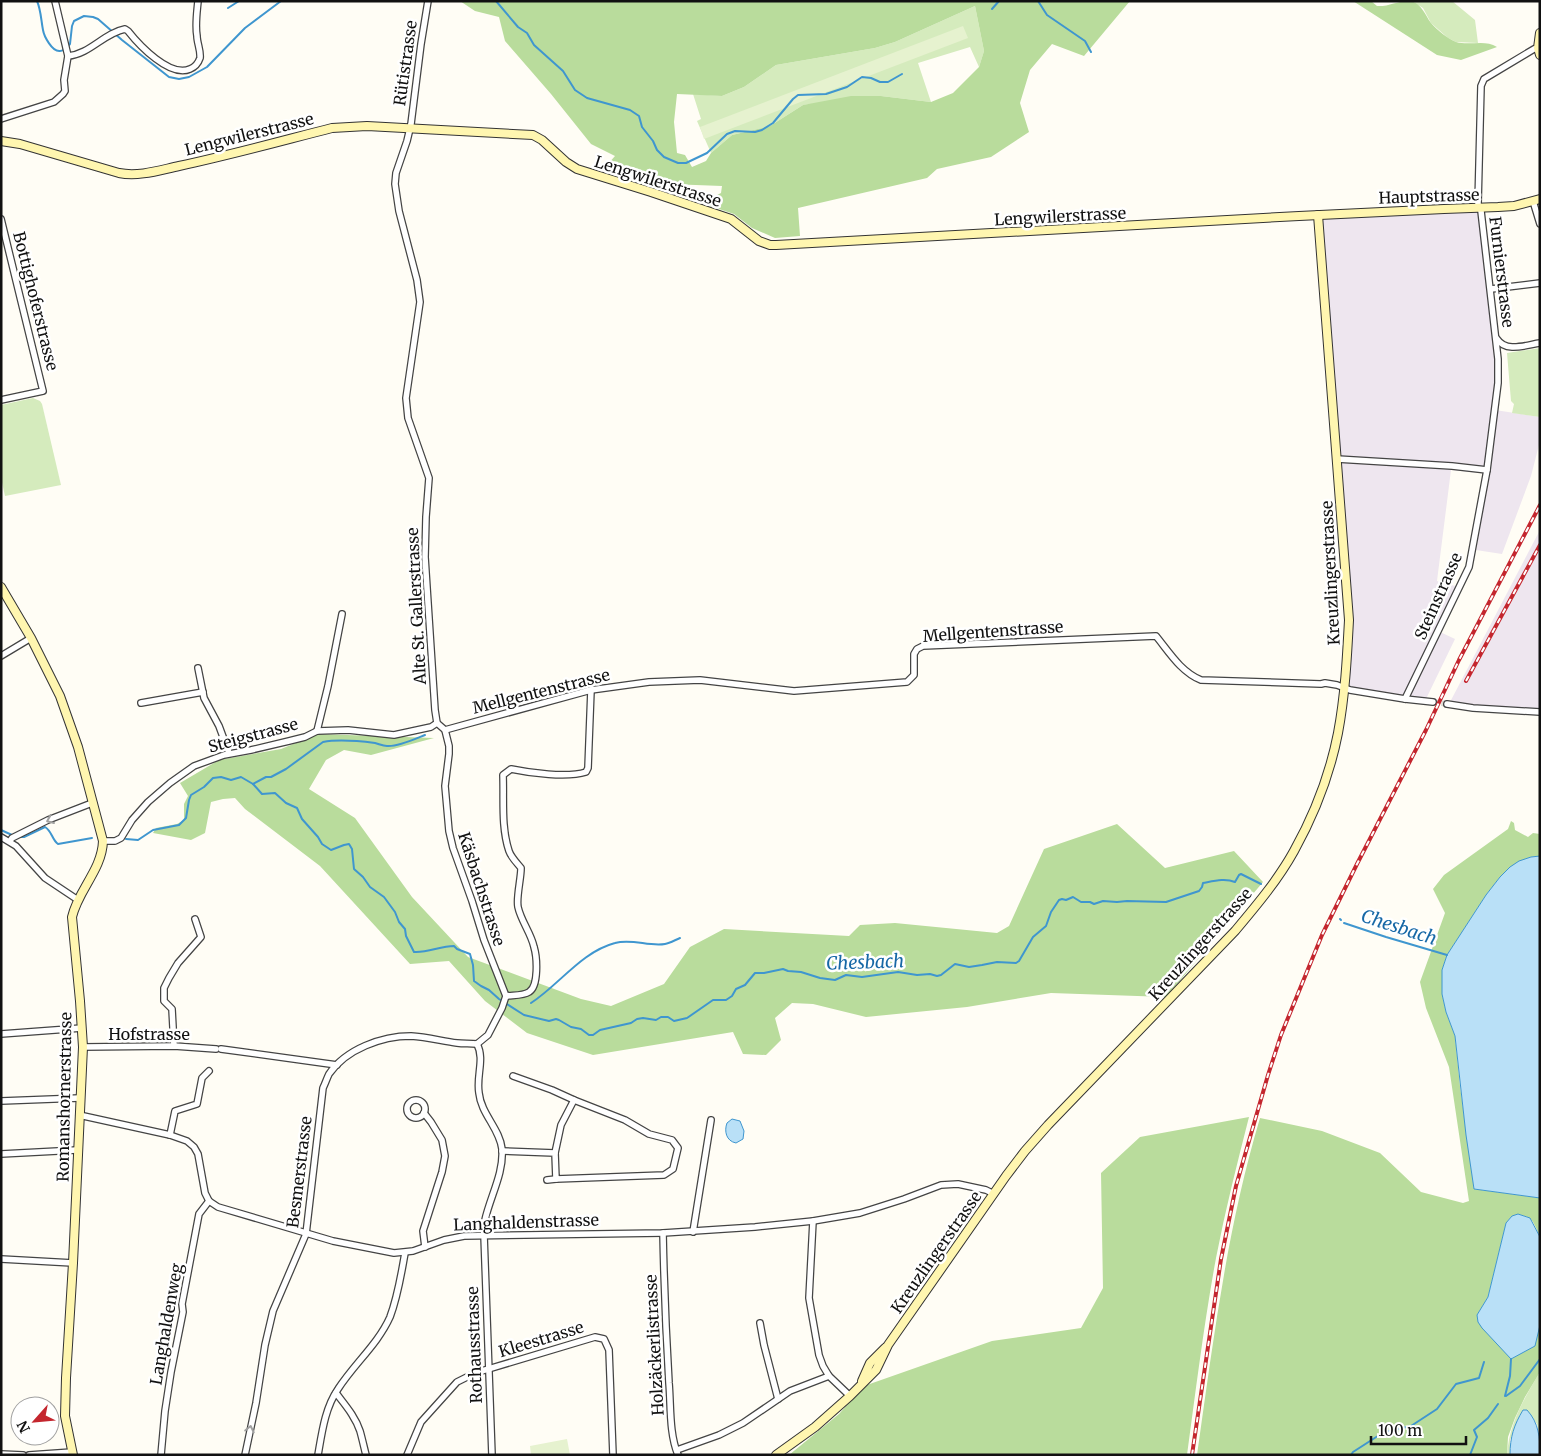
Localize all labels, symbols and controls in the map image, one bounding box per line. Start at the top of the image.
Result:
street label: Rütistrasse [389,19,421,107]
street label: Lengwilerstrasse [183,108,315,160]
street label: Lengwilerstrasse [592,151,724,211]
street label: Hauptstrasse [1378,184,1480,208]
street label: Lengwilerstrasse [994,203,1126,229]
street label: Furnierstrasse [1485,215,1519,329]
street label: Bottighoferstrasse [9,229,63,373]
street label: Kreuzlingerstrasse [1316,500,1344,646]
street label: Alte St. Gallerstrasse [402,527,430,686]
street label: Steinstrasse [1410,549,1466,643]
street label: Mellgentenstrasse [922,616,1064,646]
street label: Mellgentenstrasse [470,664,612,718]
street label: Steigstrasse [206,713,300,757]
one-way arrow [46,814,55,824]
street label: Käsbachstrasse [454,829,510,949]
street label: Kreuzlingerstrasse [1144,884,1256,1004]
water label: Chesbach [1358,904,1440,950]
water label: Chesbach [826,949,904,975]
street label: Romanshornerstrasse [53,1012,75,1182]
street label: Hofstrasse [108,1024,190,1044]
street label: Besmerstrasse [282,1115,316,1229]
street label: Kreuzlingerstrasse [886,1187,986,1317]
street label: Langhaldenstrasse [453,1209,599,1235]
street label: Langhaldenweg [145,1261,187,1386]
street label: Holzäckerlistrasse [640,1274,668,1416]
street label: Rothausstrasse [462,1286,486,1404]
street label: Kleestrasse [496,1317,586,1361]
north arrow [10,1396,60,1446]
scale bar [1371,1414,1466,1446]
text: N [13,1418,34,1436]
text: 100 m [1378,1421,1422,1440]
one-way arrow [245,1425,255,1434]

